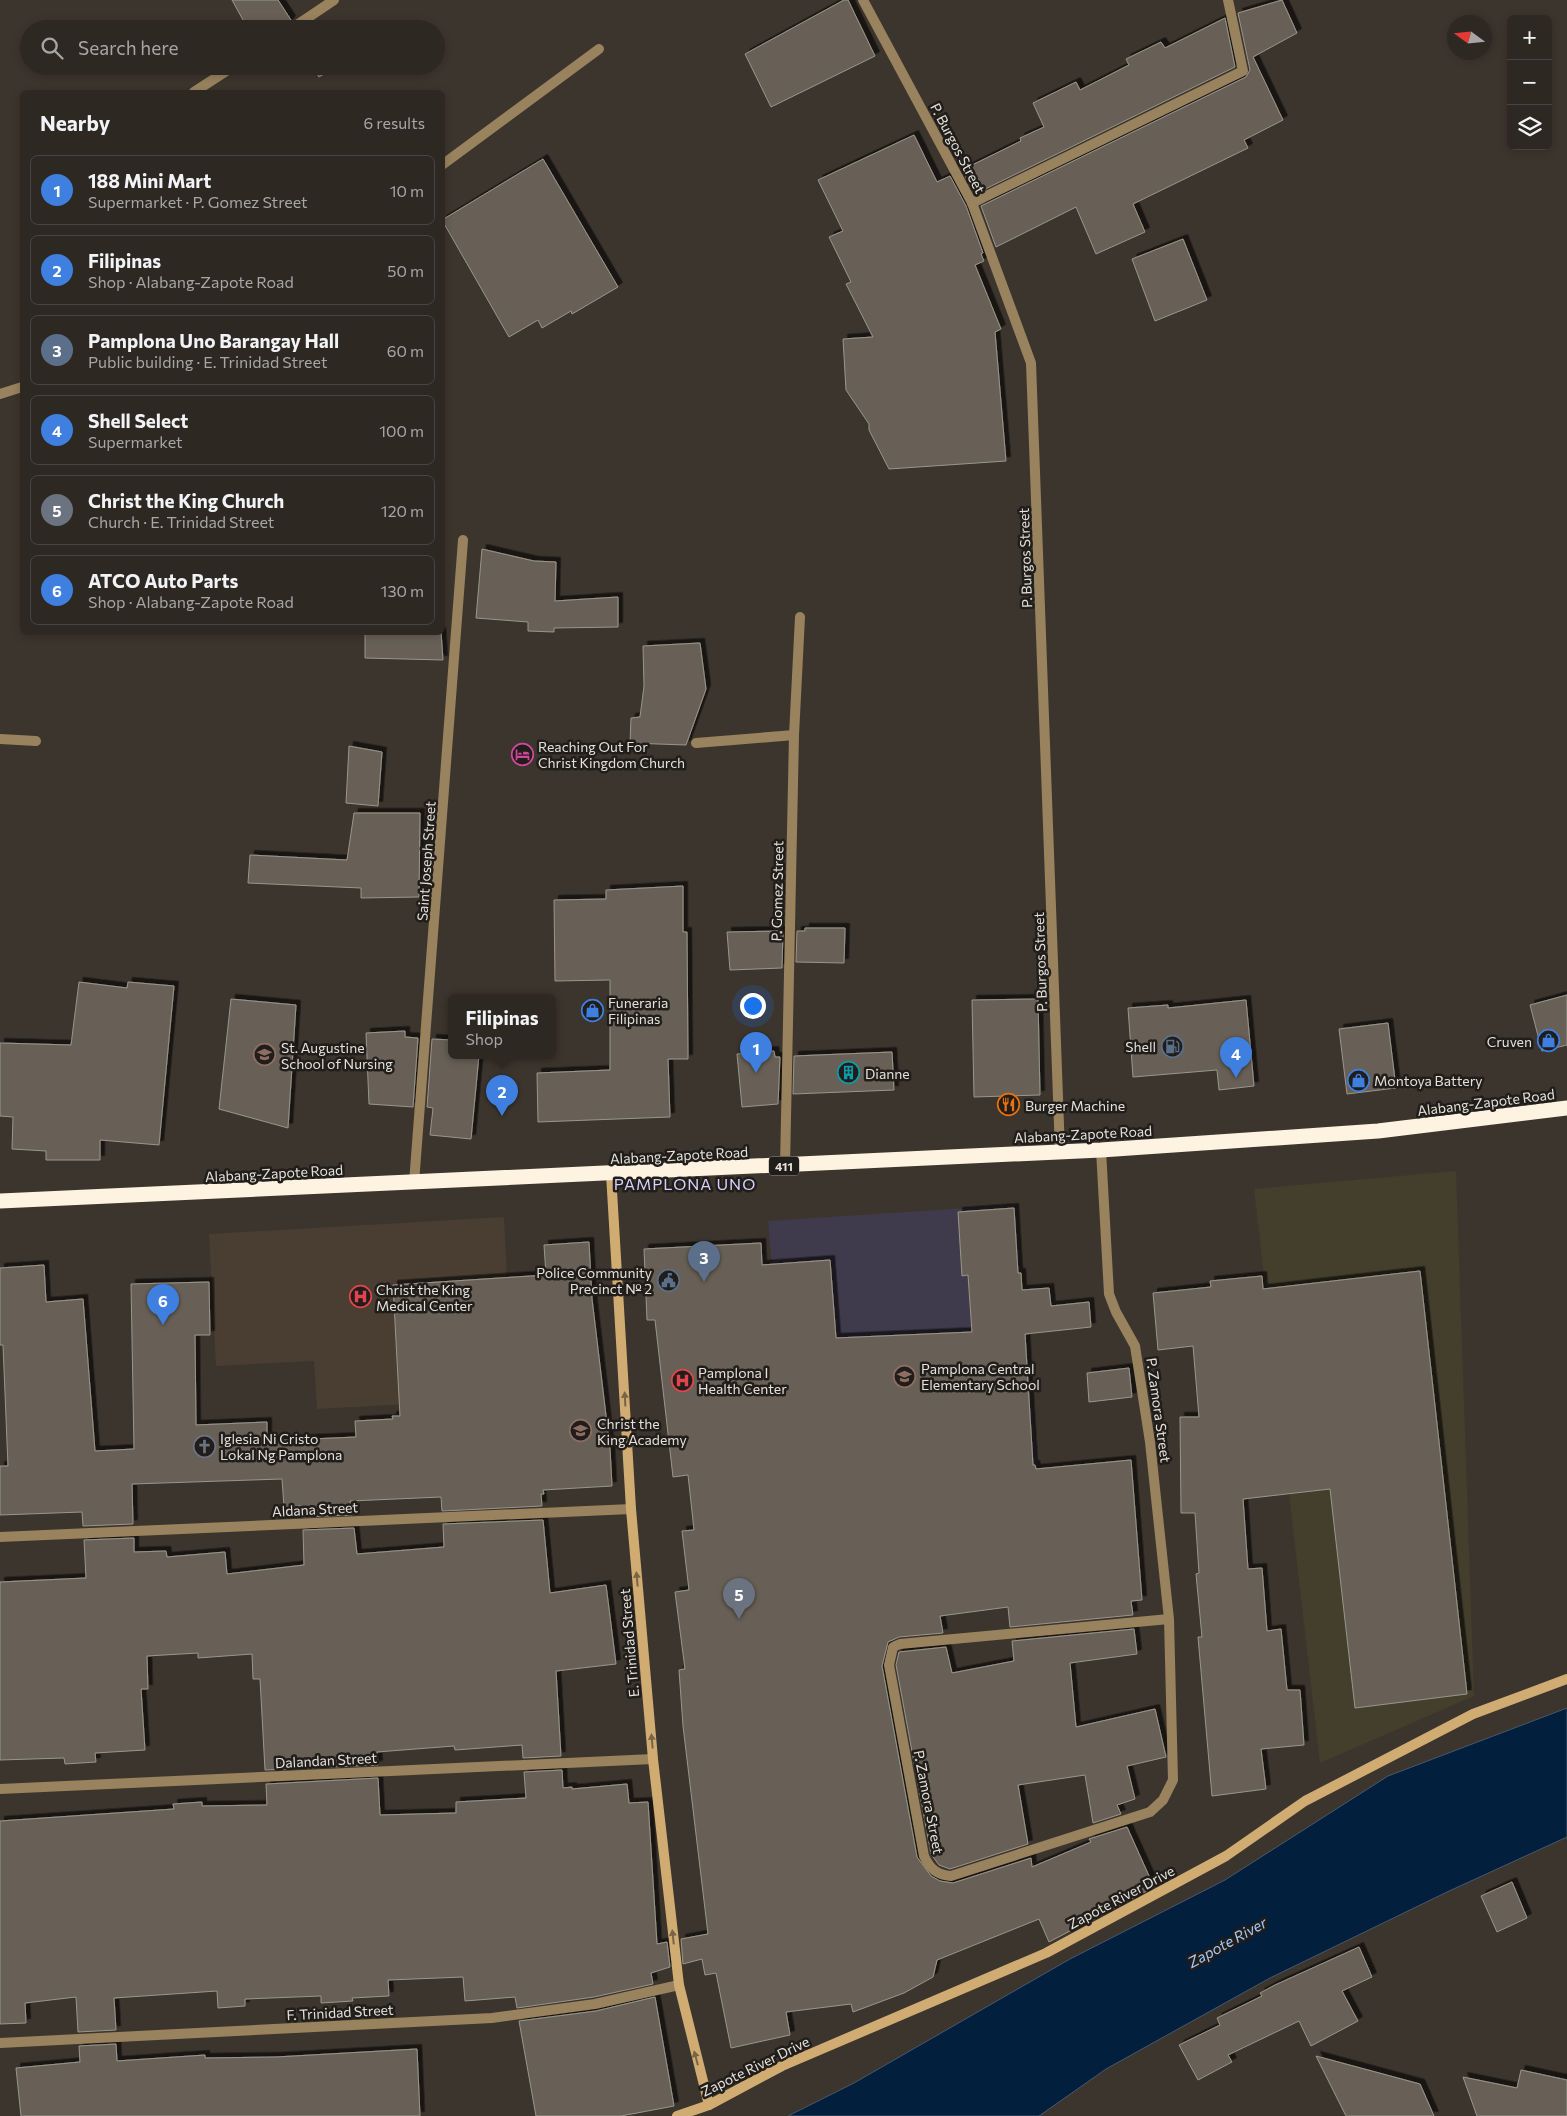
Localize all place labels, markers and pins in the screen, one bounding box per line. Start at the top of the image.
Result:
place label: Reaching Out For Christ Kingdom Church [538,738,685,771]
hotel icon: Reaching Out For Christ Kingdom Church [510,742,534,766]
place label: Funeraria Filipinas [608,994,668,1027]
shop icon: Funeraria Filipinas [580,998,604,1022]
shop icon: Cruven [1536,1029,1560,1053]
pin: 1 [740,1032,772,1073]
place label: Cruven [1487,1033,1532,1050]
fuel station icon: Shell [1160,1034,1184,1058]
pin: 4 [1220,1037,1252,1078]
place label: Shell [1125,1038,1156,1055]
place label: St. Augustine School of Nursing [281,1039,393,1072]
school or university icon: St. Augustine School of Nursing [253,1043,277,1067]
building icon: Dianne [837,1061,861,1085]
place label: Dianne [865,1065,910,1082]
shop icon: Montoya Battery [1346,1068,1370,1092]
place label: Montoya Battery [1374,1072,1483,1089]
pin: 2 [486,1075,518,1116]
restaurant icon: Burger Machine [997,1093,1021,1117]
place label: Burger Machine [1025,1097,1125,1114]
pin: 3 [688,1241,720,1282]
place label: Police Community Precinct № 2 [536,1264,652,1297]
public building icon: Police Community Precinct № 2 [656,1268,680,1292]
place label: Christ the King Medical Center [376,1281,473,1314]
pin: 6 [147,1284,179,1325]
hospital icon: Christ the King Medical Center [348,1285,372,1309]
place label: Pamplona Central Elementary School [921,1360,1040,1393]
place label: Pamplona I Health Center [698,1364,787,1397]
school or university icon: Pamplona Central Elementary School [893,1364,917,1388]
hospital icon: Pamplona I Health Center [670,1368,694,1392]
place label: Christ the King Academy [597,1415,687,1448]
school or university icon: Christ the King Academy [569,1419,593,1443]
place label: Iglesia Ni Cristo Lokal Ng Pamplona [220,1430,342,1463]
church icon: Iglesia Ni Cristo Lokal Ng Pamplona [192,1434,216,1458]
pin: 5 [723,1578,755,1619]

